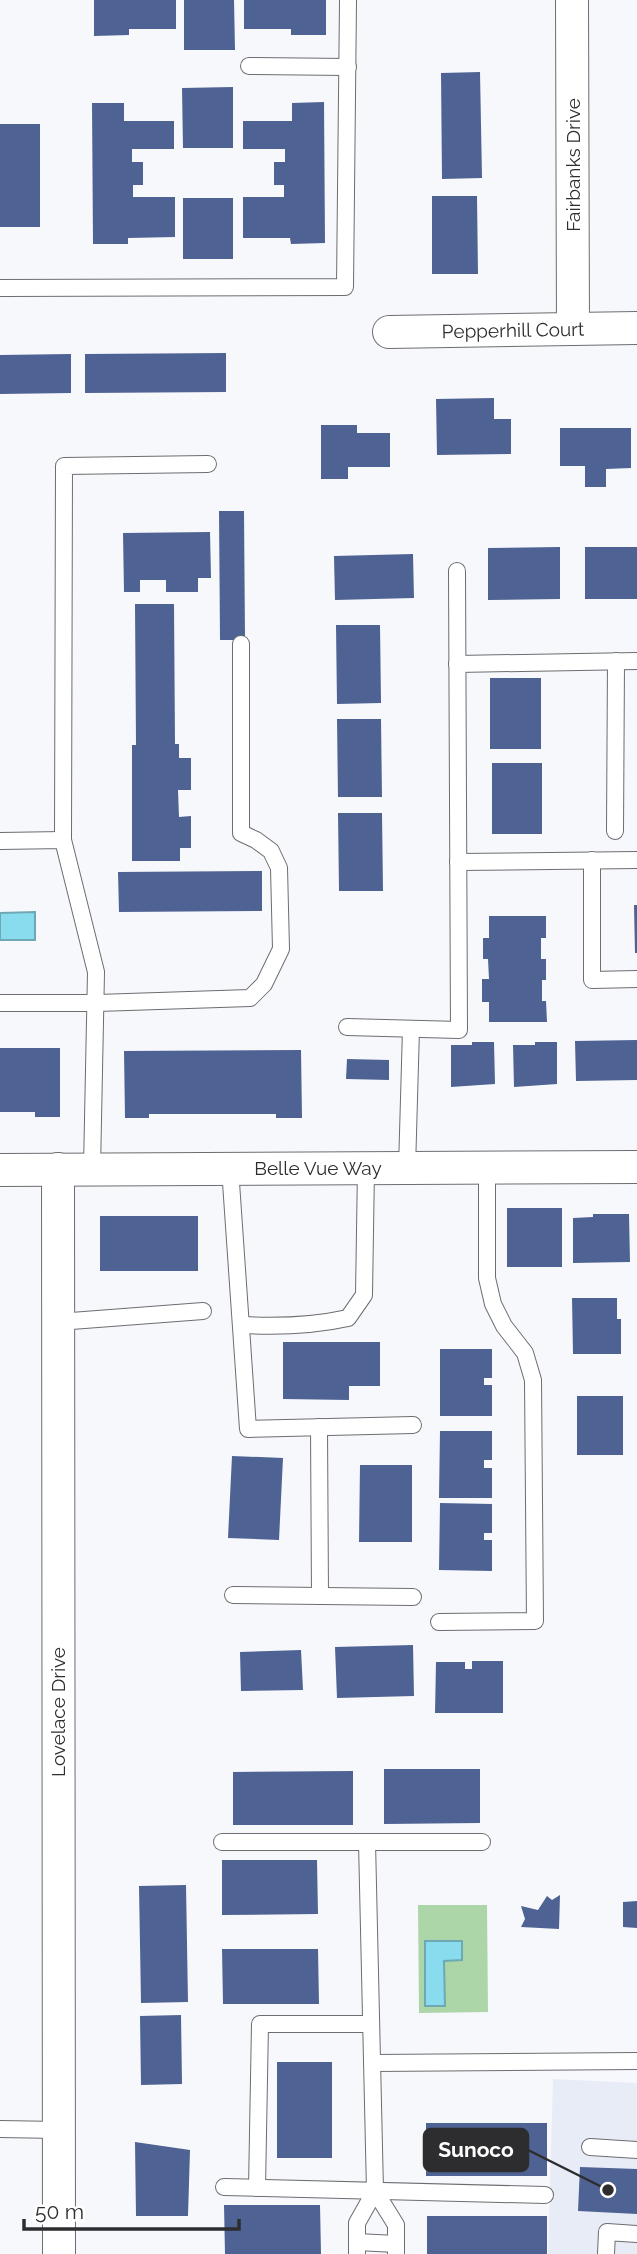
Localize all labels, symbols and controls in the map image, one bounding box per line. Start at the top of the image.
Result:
street label: Fairbanks Drive [562,98,584,232]
street label: Pepperhill Court [442,318,585,342]
street label: Belle Vue Way [254,1157,382,1179]
street label: Lovelace Drive [47,1647,69,1777]
callout: Sunoco [424,2129,528,2171]
text: Sunoco [438,2137,514,2162]
scale bar [24,2188,240,2232]
text: 50 m [35,2199,84,2224]

